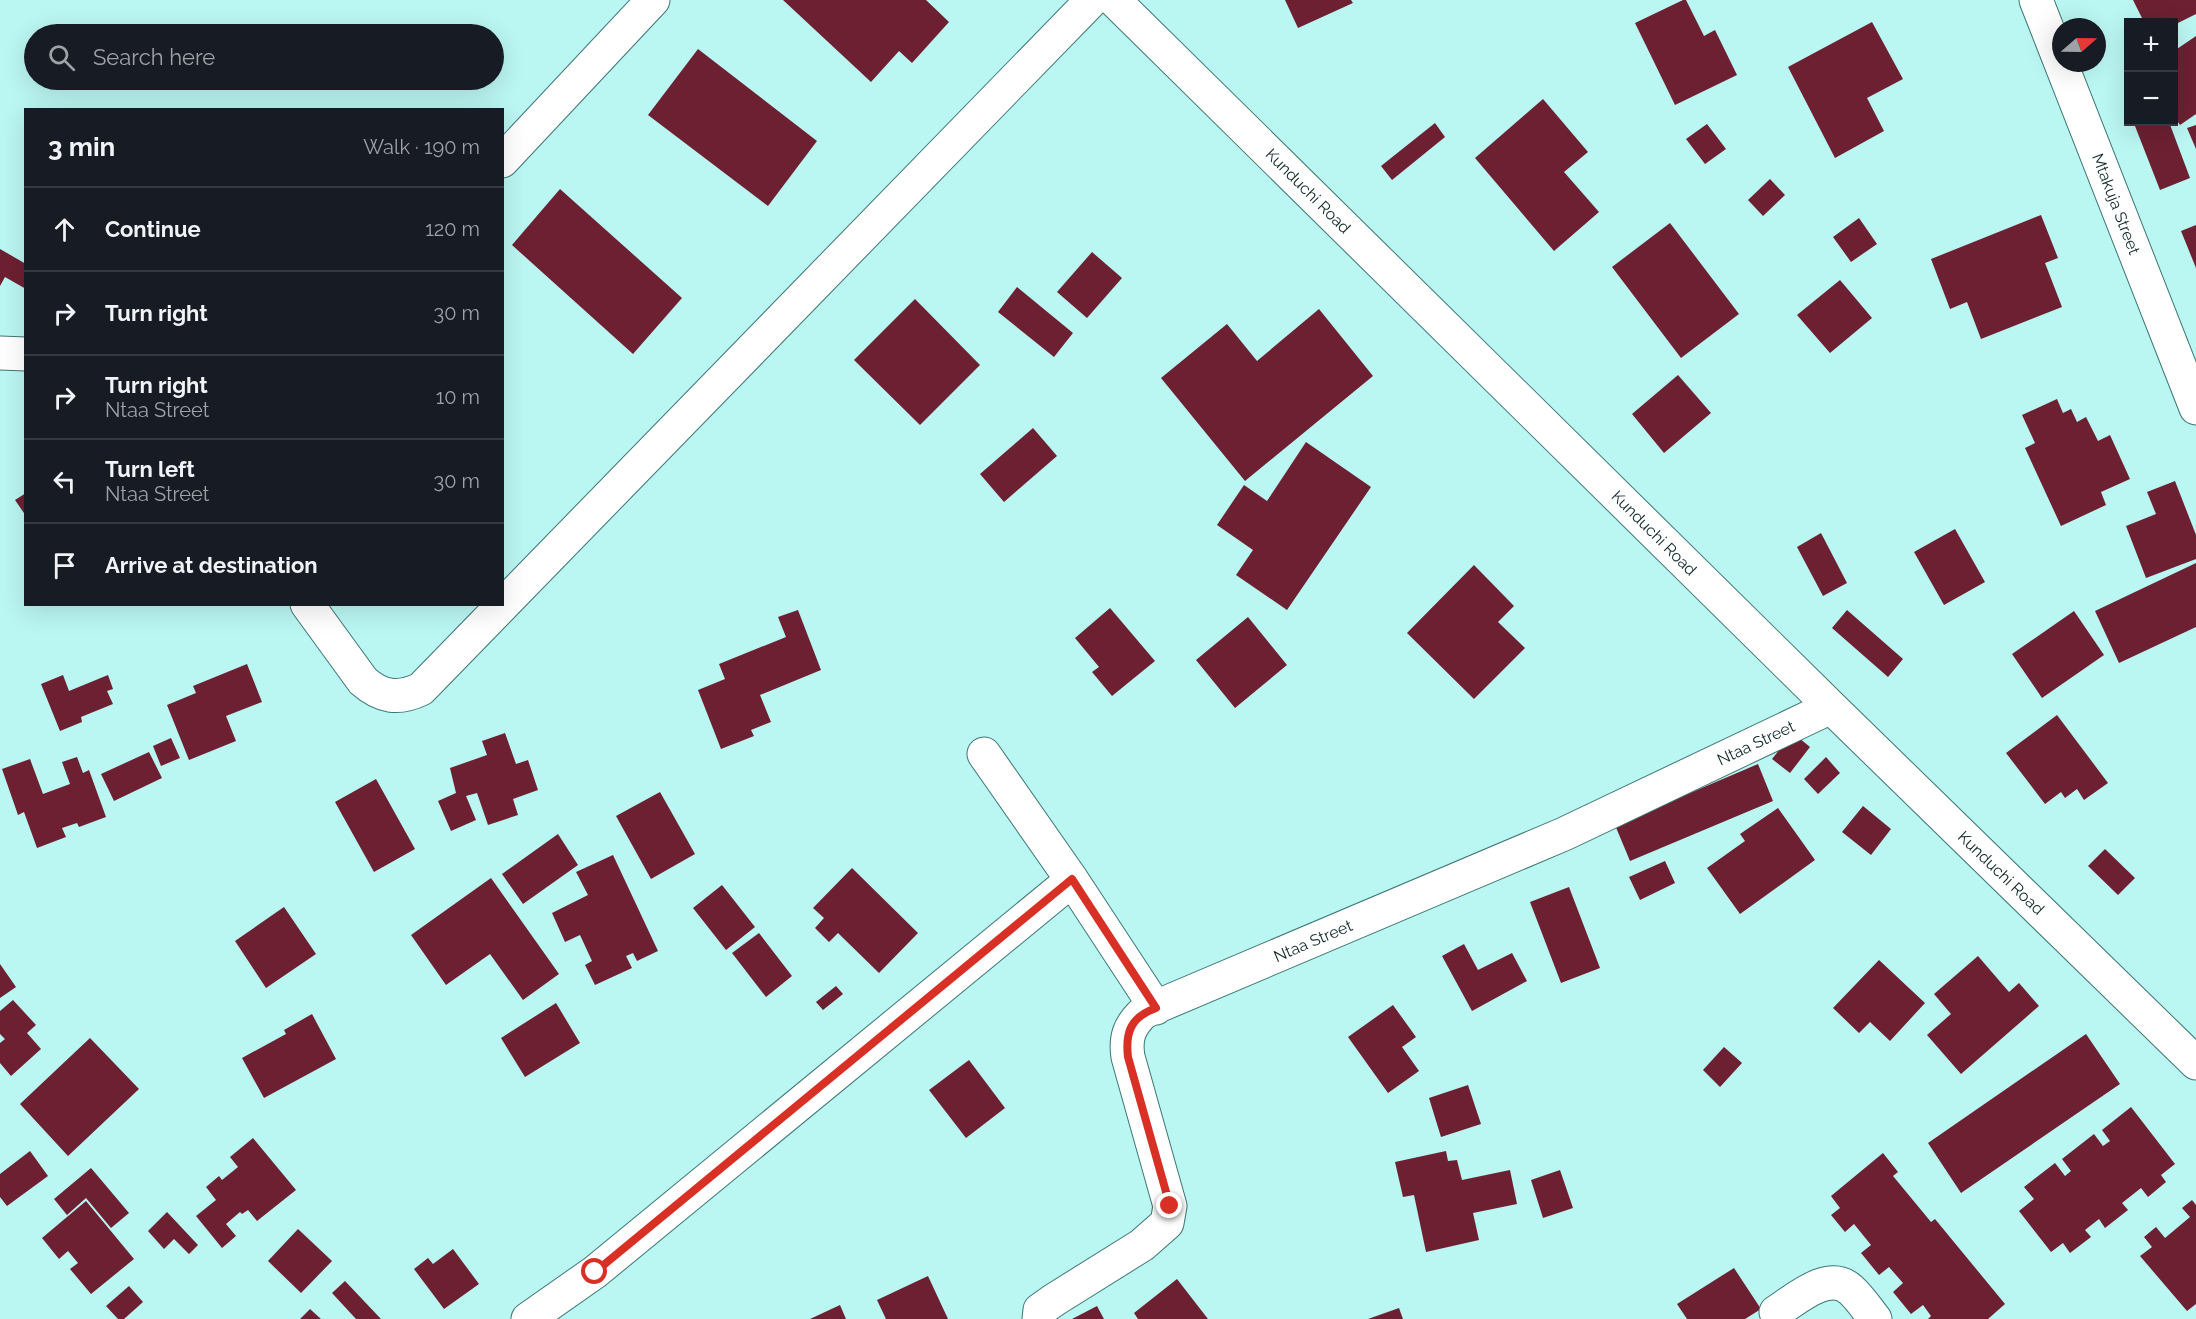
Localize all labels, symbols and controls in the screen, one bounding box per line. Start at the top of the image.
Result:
north arrow [2052,18,2106,72]
map controls [2124,18,2178,126]
button: + [2124,18,2178,72]
search box [24,24,504,90]
icon: search [45,41,78,74]
text: Search here [93,44,215,70]
button: − [2124,72,2178,126]
text: 3 min [48,132,115,162]
text: Walk · 190 m [363,135,480,159]
street label: Kunduchi Road [1262,145,1354,237]
street label: Mtakuja Street [2088,151,2144,258]
icon: ahead [48,213,81,246]
text: Continue [105,216,201,242]
text: 120 m [425,217,480,241]
icon: right [48,297,81,330]
text: Turn right [105,300,208,326]
text: 30 m [434,301,480,325]
text: Turn right [105,372,208,398]
icon: right [48,381,81,414]
text: 10 m [436,385,480,409]
text: Ntaa Street [105,398,209,422]
text: Turn left [105,456,195,482]
icon: left [48,465,81,498]
text: 30 m [434,469,480,493]
text: Ntaa Street [105,482,209,506]
street label: Kunduchi Road [1608,487,1700,579]
icon: arrive [48,549,81,582]
text: Arrive at destination [105,552,318,578]
street label: Ntaa Street [1714,716,1798,769]
street label: Kunduchi Road [1954,827,2048,919]
street label: Ntaa Street [1271,916,1356,966]
route end [1156,1192,1182,1218]
route start [581,1258,607,1284]

